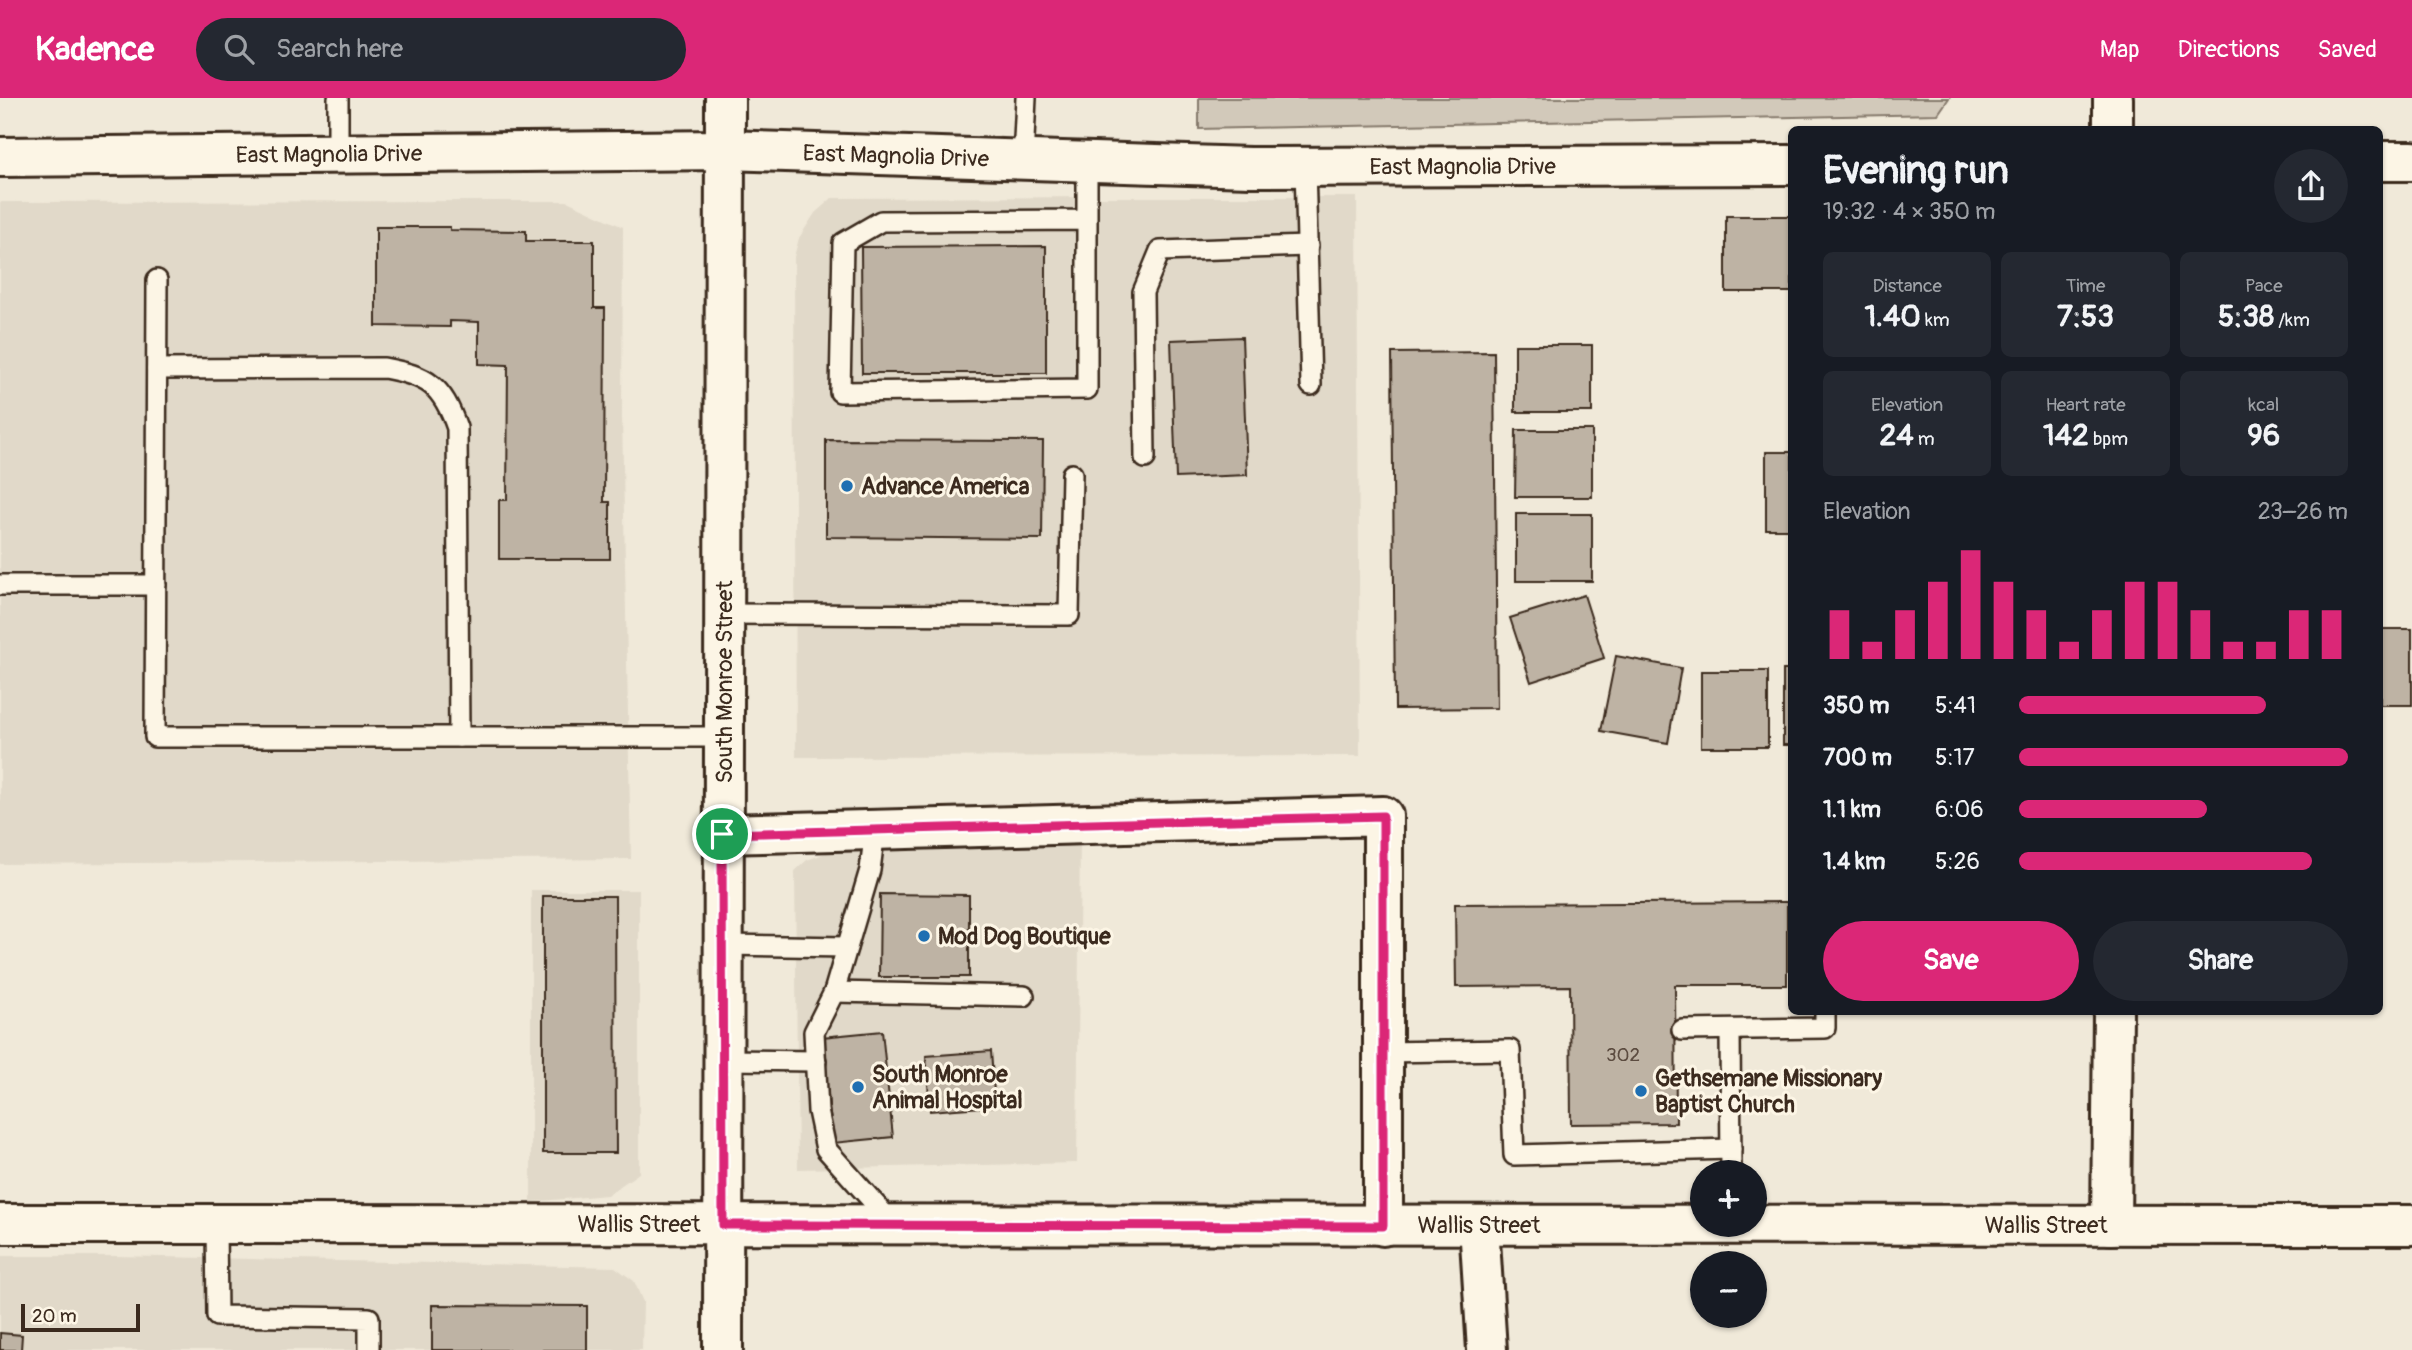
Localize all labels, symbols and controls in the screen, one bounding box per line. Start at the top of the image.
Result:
search box [196,18,686,81]
text: Kadence [35,29,154,70]
icon: search [220,30,258,68]
text: Search here [276,33,403,65]
text: Map [2100,35,2140,64]
text: Directions [2178,35,2279,64]
text: Saved [2317,35,2377,64]
street label: East Magnolia Drive [236,138,423,169]
street label: East Magnolia Drive [802,138,990,173]
text: Evening run [1823,147,2009,195]
button: share [2274,149,2348,223]
street label: East Magnolia Drive [1369,151,1557,181]
text: 19:32 · 4 × 350 m [1823,197,1995,226]
text: Distance [1872,274,1942,298]
text: Time [2066,274,2105,298]
text: Pace [2245,274,2283,298]
text: 1.40 [1865,298,1921,335]
text: 7:53 [2057,298,2114,335]
text: 5:38 [2218,298,2274,335]
text: km [1921,308,1950,332]
text: /km [2274,308,2310,332]
text: Elevation [1871,393,1943,417]
text: Heart rate [2045,393,2126,417]
text: kcal [2248,393,2279,417]
text: 24 [1880,417,1914,454]
text: 142 [2043,417,2089,454]
text: 96 [2247,417,2280,454]
text: m [1914,427,1935,451]
text: bpm [2089,427,2128,451]
place label: Advance America [861,472,1030,501]
marker: Advance America [839,478,855,494]
text: Elevation [1823,497,1911,526]
text: 23–26 m [2258,497,2348,526]
street label: South Monroe Street [709,580,739,784]
text: 350 m [1823,691,1889,720]
text: 5:41 [1935,691,1976,720]
text: 700 m [1823,743,1892,772]
text: 5:17 [1935,743,1975,772]
text: 1.1 km [1823,795,1881,824]
text: 6:06 [1935,795,1984,824]
pin [692,804,752,864]
icon: arrive [703,815,741,853]
text: 1.4 km [1823,847,1885,876]
text: 5:26 [1935,847,1980,876]
button: Save [1823,921,2079,1001]
button: Share [2093,921,2348,1001]
place label: Mod Dog Boutique [938,922,1111,951]
marker: Mod Dog Boutique [916,928,932,944]
house number: 302 [1606,1043,1640,1067]
place label: South Monroe Animal Hospital [872,1060,1023,1115]
place label: Gethsemane Missionary Baptist Church [1655,1064,1882,1119]
marker: South Monroe Animal Hospital [850,1079,866,1095]
marker: Gethsemane Missionary Baptist Church [1633,1083,1649,1099]
map controls [1690,1160,1767,1328]
button: + [1690,1160,1767,1237]
street label: Wallis Street [577,1210,701,1239]
street label: Wallis Street [1417,1210,1541,1239]
street label: Wallis Street [1984,1210,2108,1239]
button: − [1690,1251,1767,1328]
scale bar [21,1301,140,1333]
text: 20 m [32,1304,77,1328]

